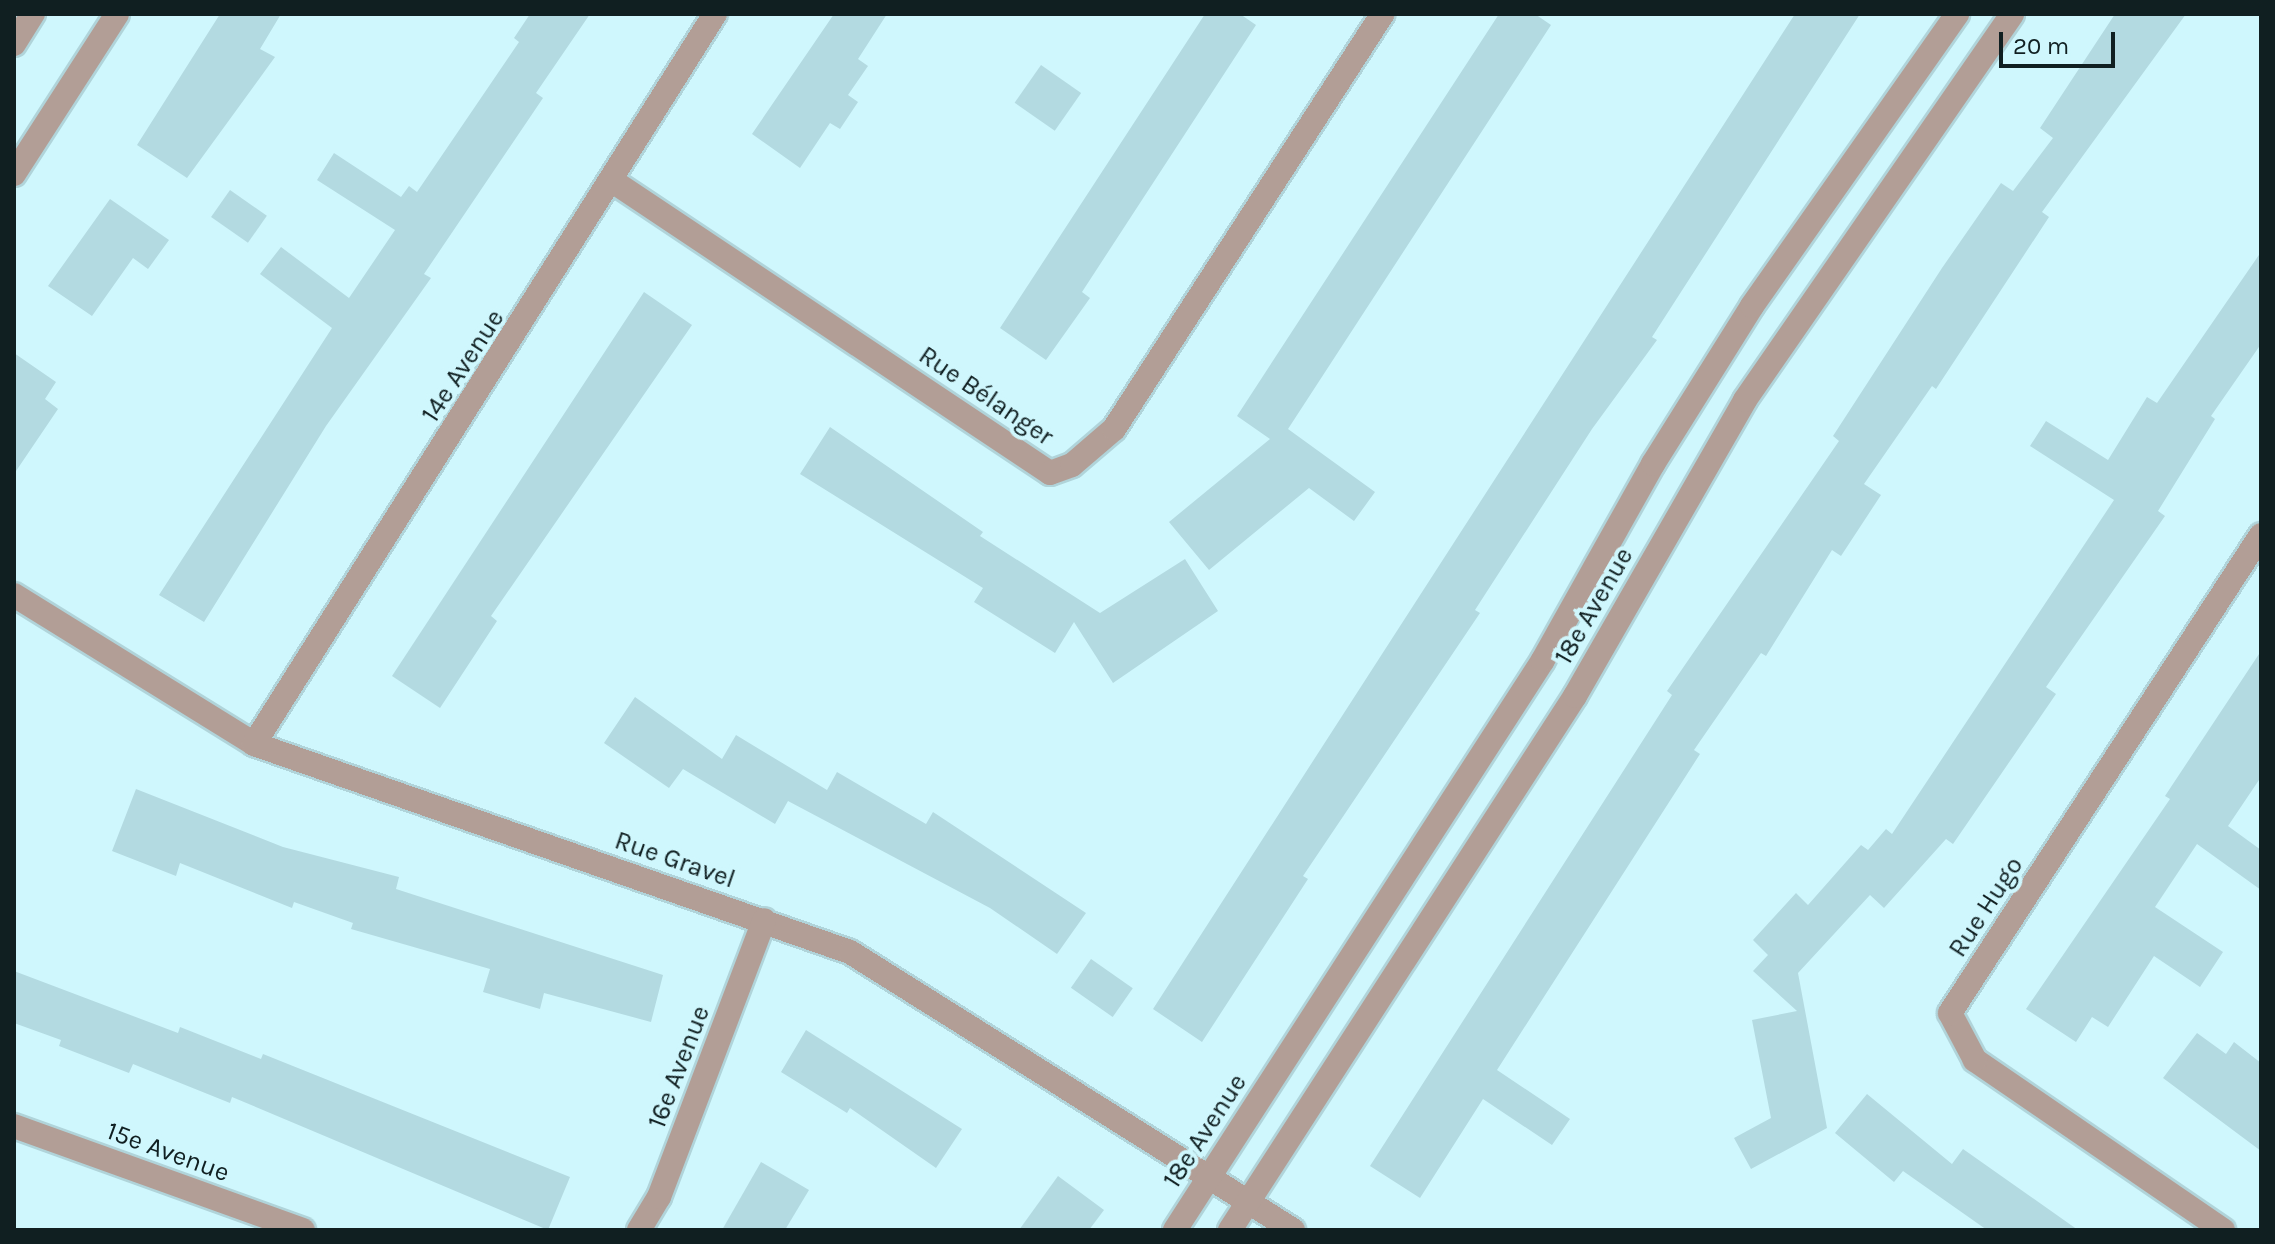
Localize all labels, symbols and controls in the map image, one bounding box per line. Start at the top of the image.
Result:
scale bar [2003,16,2119,66]
text: 20 m [2013,32,2069,60]
street label: 14e Avenue [415,304,511,428]
street label: Rue Bélanger [913,340,1059,452]
street label: 18e Avenue [1548,542,1640,670]
street label: Rue Gravel [611,825,739,895]
street label: Rue Hugo [1942,851,2030,963]
street label: 16e Avenue [641,1001,717,1133]
street label: 18e Avenue [1157,1068,1253,1194]
street label: 15e Avenue [102,1115,234,1189]

